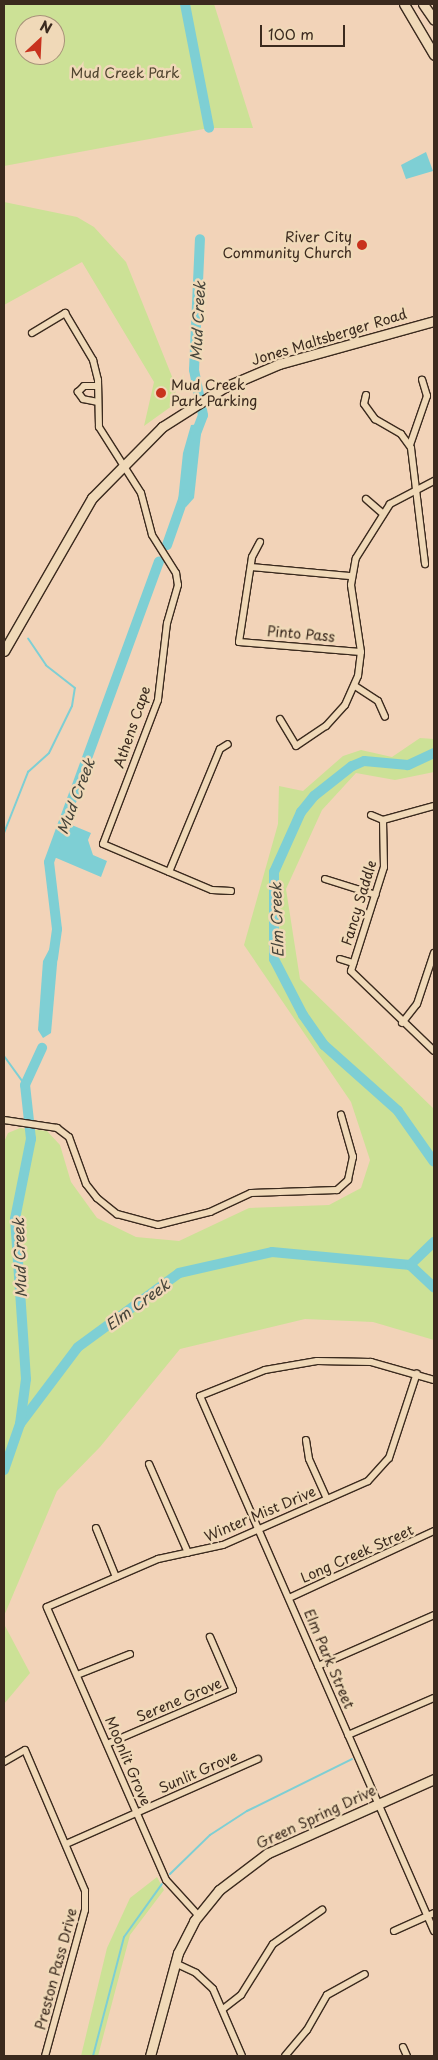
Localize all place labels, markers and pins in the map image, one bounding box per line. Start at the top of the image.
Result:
place label: River City Community Church [221,229,352,262]
marker: River City Community Church [356,239,368,251]
place label: Mud Creek Park Parking [171,377,259,410]
marker: Mud Creek Park Parking [155,387,167,399]

